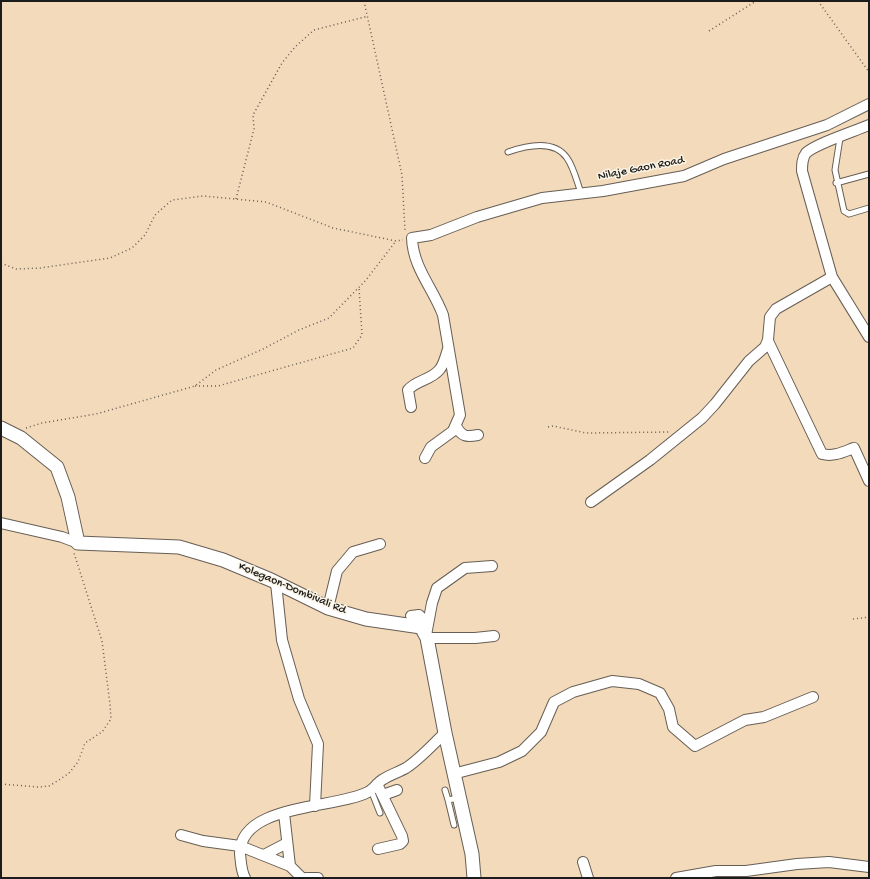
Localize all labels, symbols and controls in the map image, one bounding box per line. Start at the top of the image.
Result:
street label: Nilaje Gaon Road [597,154,685,184]
street label: Kolegaon-Dombivali Rd [236,560,348,618]

